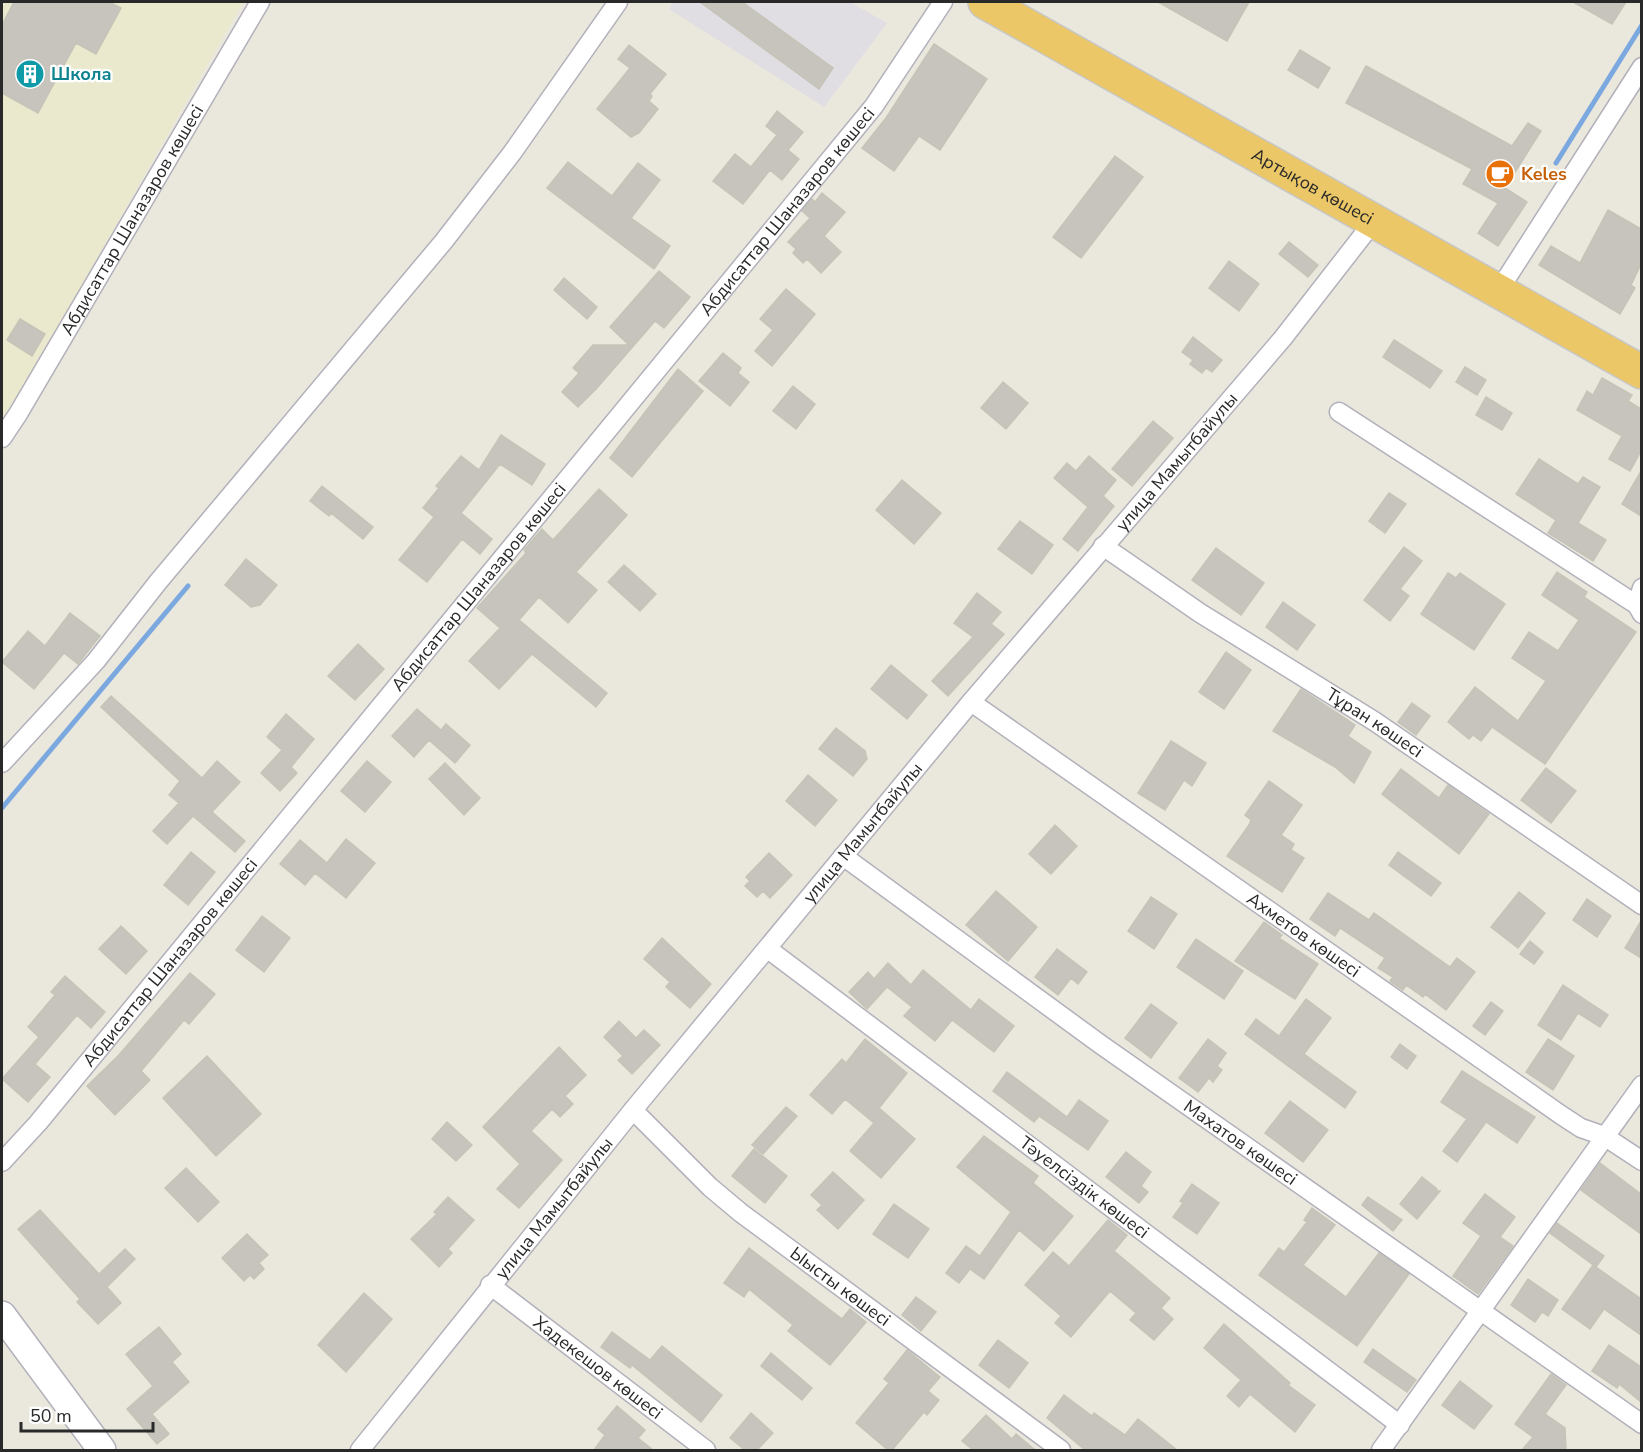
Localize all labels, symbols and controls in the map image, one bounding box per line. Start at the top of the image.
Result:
building icon: Школа [14,58,46,90]
place label: Школа [51,62,112,86]
street label: Абдисаттар Шаназаров көшесі [55,100,209,339]
street label: Абдисаттар Шаназаров көшесі [694,102,880,321]
street label: Артықов көшесі [1247,143,1378,230]
cafe icon: Keles [1484,158,1516,190]
place label: Keles [1521,162,1567,186]
street label: улица Мамытбайулы [1110,387,1243,537]
street label: Абдисаттар Шаназаров көшесі [386,478,572,696]
street label: Тұран көшесі [1322,682,1428,763]
street label: улица Мамытбайулы [797,757,928,908]
street label: Абдисаттар Шаназаров көшесі [77,853,263,1072]
street label: Ахметов көшесі [1242,887,1365,983]
street label: Махатов көшесі [1179,1094,1302,1191]
street label: Тәуелсіздік көшесі [1015,1131,1154,1244]
street label: улица Мамытбайулы [490,1132,618,1284]
street label: Ыысты көшесі [785,1241,896,1332]
street label: Хадекешов көшесі [528,1310,668,1425]
scale bar [21,1395,153,1433]
text: 50 m [30,1404,72,1428]

